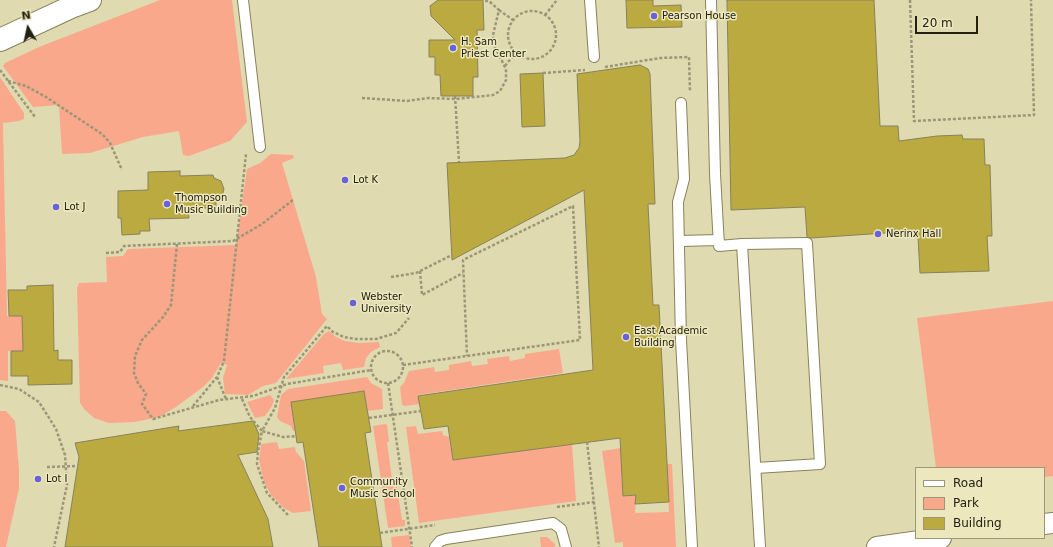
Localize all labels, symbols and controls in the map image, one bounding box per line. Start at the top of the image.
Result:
north arrow [8,8,48,48]
scale bar [917,8,980,34]
text: N [20,9,32,23]
place label: Pearson House [662,10,736,22]
marker: Pearson House [649,11,659,21]
text: 20 m [922,16,953,30]
place label: H. Sam Priest Center [461,36,526,60]
marker: H. Sam Priest Center [448,43,458,53]
place label: Lot K [353,174,378,186]
marker: Lot K [340,175,350,185]
place label: Thompson Music Building [175,192,247,216]
marker: Thompson Music Building [162,199,172,209]
place label: Lot J [64,201,86,213]
marker: Lot J [51,202,61,212]
place label: Nerinx Hall [886,228,941,240]
marker: Nerinx Hall [873,229,883,239]
place label: Webster University [361,291,411,314]
marker: Webster University [348,298,358,308]
place label: East Academic Building [634,325,708,348]
marker: East Academic Building [621,332,631,342]
legend [915,467,1045,539]
place label: Lot I [46,473,68,485]
marker: Lot I [33,474,43,484]
place label: Community Music School [350,476,415,500]
text: Road [953,476,983,490]
marker: Community Music School [337,483,347,493]
text: Park [953,496,979,510]
text: Building [953,516,1002,530]

